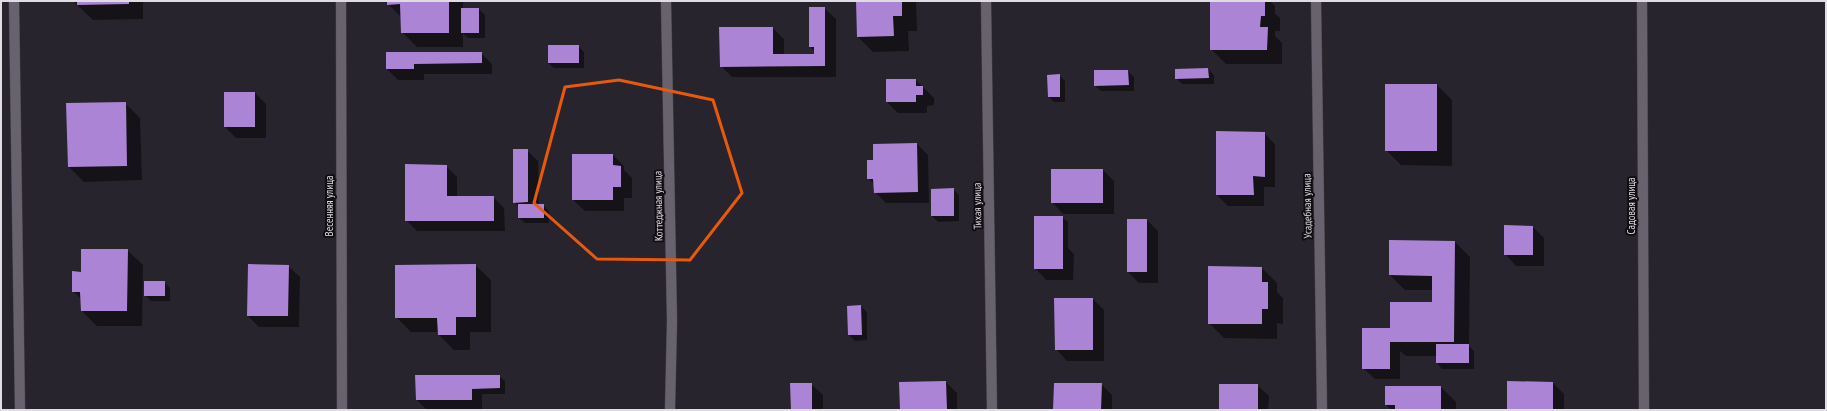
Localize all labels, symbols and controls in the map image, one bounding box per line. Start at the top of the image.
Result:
street label: Коттеджная улица [650,171,666,241]
street label: Усадебная улица [1299,173,1315,239]
street label: Весенняя улица [322,176,336,236]
street label: Садовая улица [1624,178,1638,234]
street label: Тихая улица [970,182,984,230]

